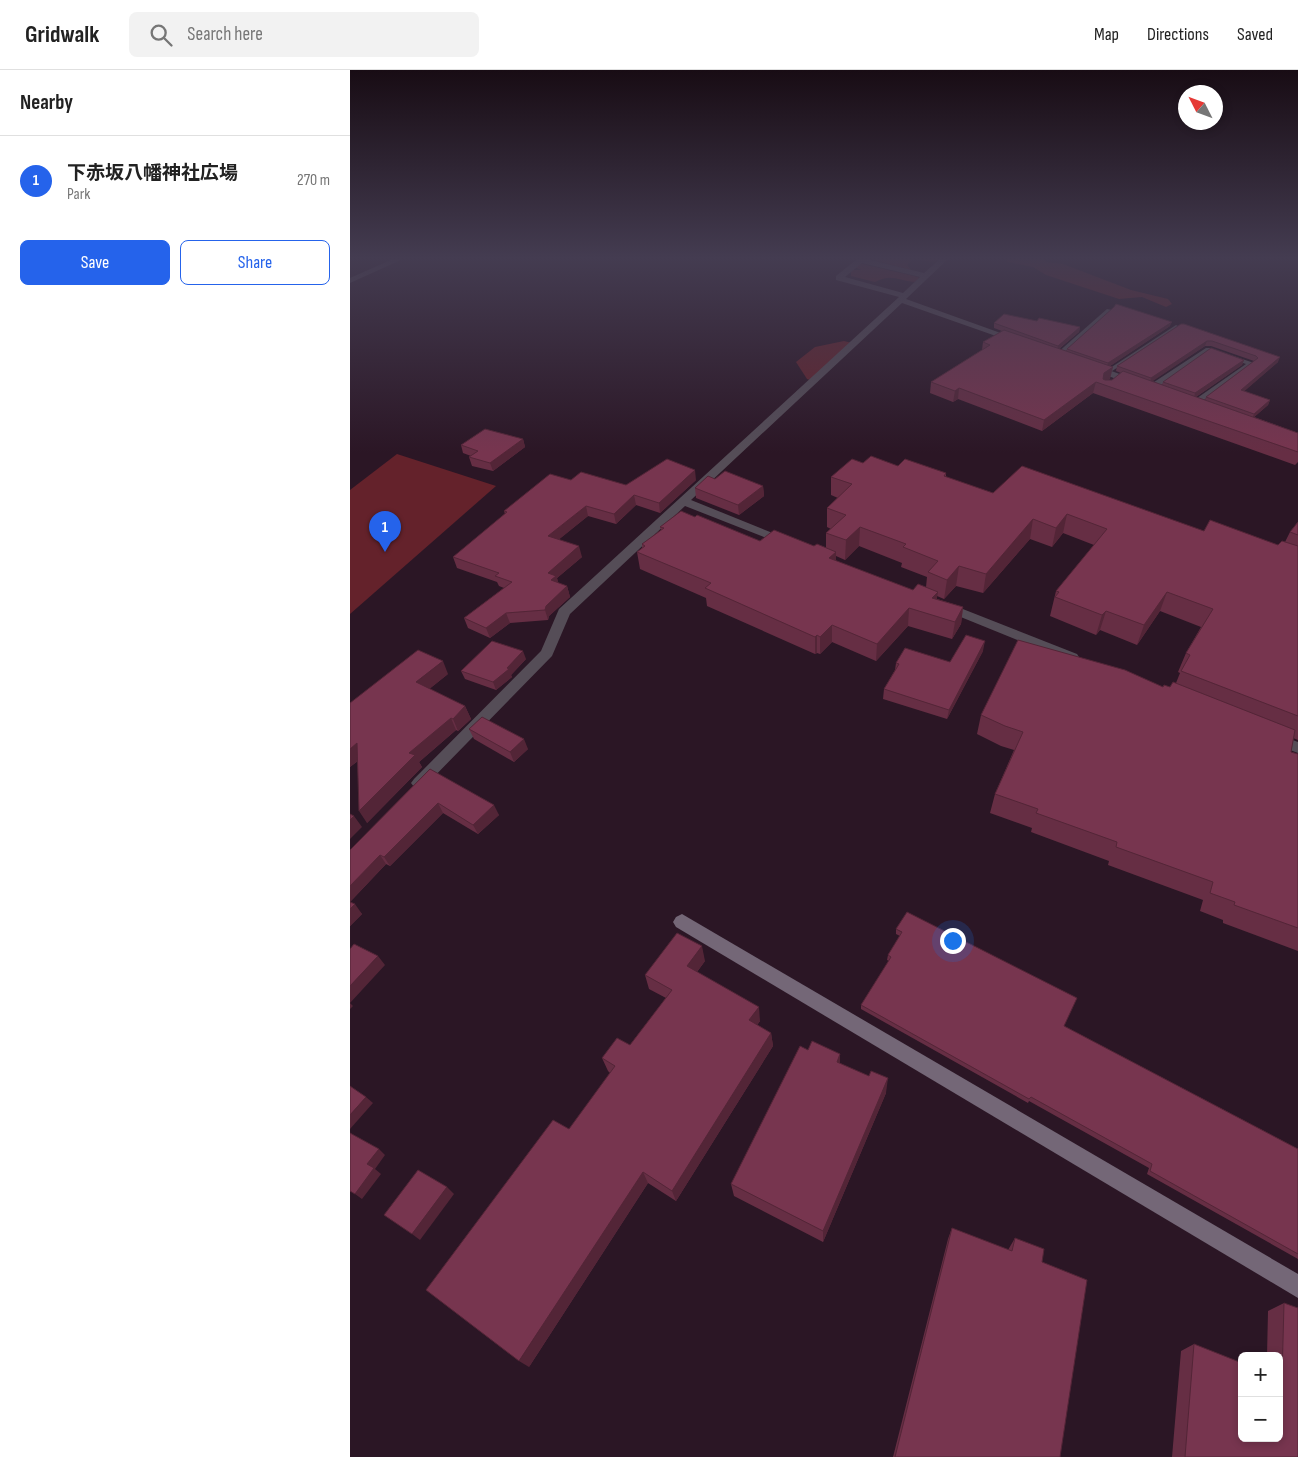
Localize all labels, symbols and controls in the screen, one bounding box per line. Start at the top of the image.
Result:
search box [129,12,479,57]
text: Gridwalk [25,20,99,49]
icon: search [147,21,175,49]
text: Search here [187,23,263,46]
text: Map [1094,24,1119,45]
text: Directions [1147,24,1209,45]
text: Saved [1237,24,1273,45]
north arrow [1178,85,1223,130]
text: Nearby [20,90,73,115]
text: 下赤坂八幡神社広場 [67,162,238,185]
text: 1 [33,171,39,190]
text: 270 m [297,171,330,190]
text: Park [67,185,90,204]
button: Save [20,240,170,285]
button: Share [180,240,330,285]
pin: 1 [369,511,401,552]
your location [940,928,966,954]
map controls [1238,1352,1283,1442]
button: + [1238,1352,1283,1397]
button: − [1238,1397,1283,1442]

